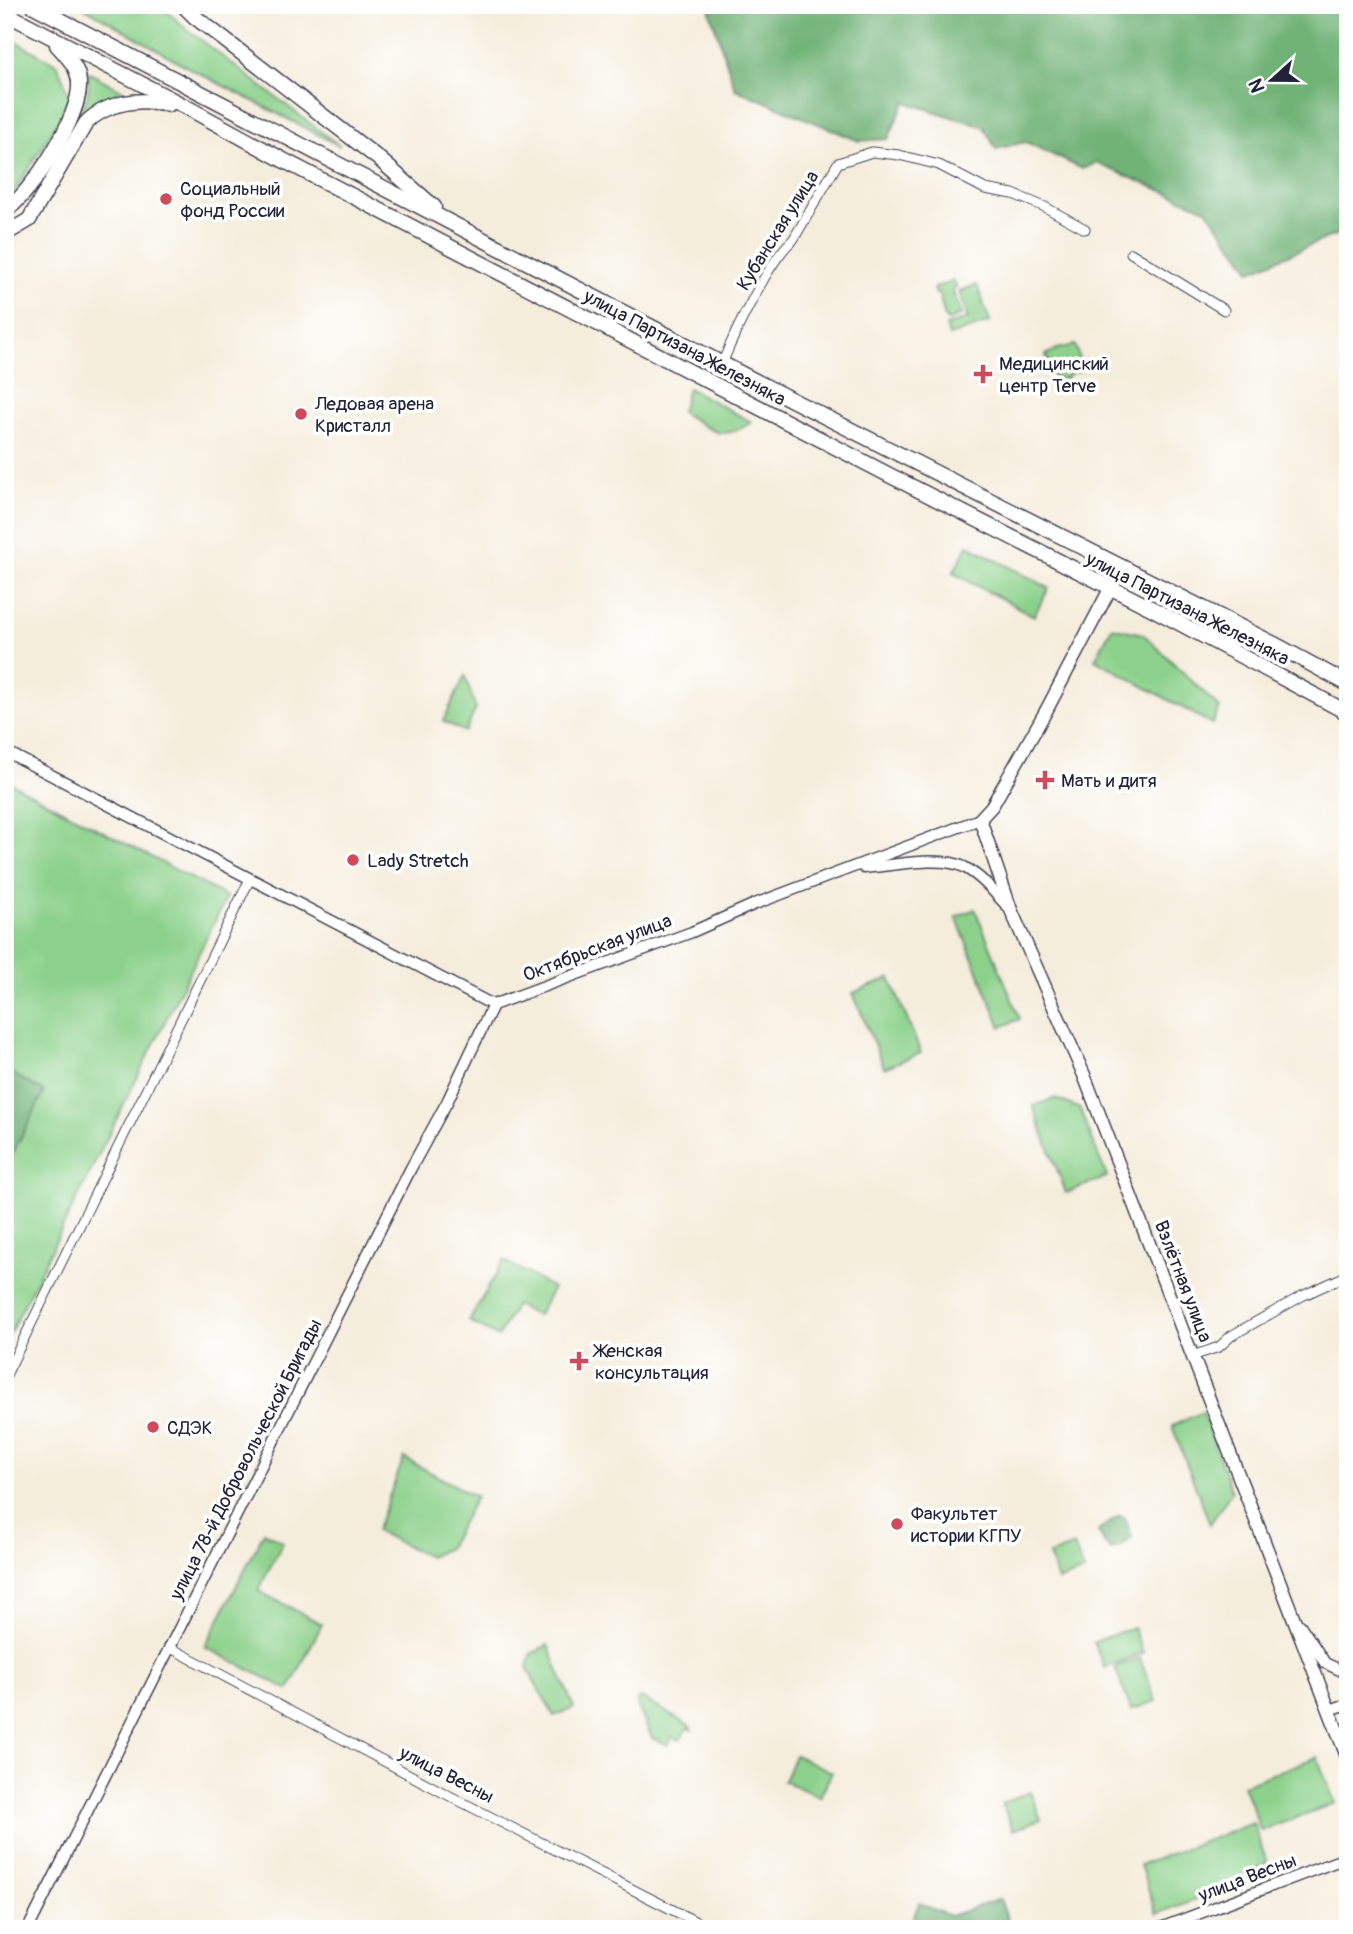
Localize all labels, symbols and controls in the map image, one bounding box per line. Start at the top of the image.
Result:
north arrow [1238,46,1308,116]
text: N [1244,75,1271,96]
street label: Кубанская улица [731,166,824,295]
place label: Социальный фонд России [180,177,285,223]
marker: Социальный фонд России [158,191,174,207]
street label: улица Партизана Железняка [579,284,790,411]
place label: Медицинский центр Terve [999,352,1109,398]
marker: Медицинский центр Terve [973,364,993,384]
place label: Ледовая арена Кристалл [314,392,434,438]
marker: Ледовая арена Кристалл [293,406,309,422]
street label: улица Партизана Железняка [1081,547,1294,671]
place label: Мать и дитя [1061,769,1157,793]
marker: Мать и дитя [1035,770,1055,790]
place label: Lady Stretch [367,849,469,873]
marker: Lady Stretch [345,852,361,868]
street label: Октябрьская улица [519,908,675,987]
street label: Взлётная улица [1149,1217,1217,1346]
street label: улица 78-й Добровольческой Бригады [164,1315,327,1605]
place label: Женская консультация [592,1339,709,1385]
marker: Женская консультация [569,1351,589,1371]
place label: СДЭК [167,1416,212,1440]
marker: СДЭК [145,1419,161,1435]
place label: Факультет истории КГПУ [911,1502,1021,1548]
marker: Факультет истории КГПУ [889,1516,905,1532]
street label: улица Весны [394,1740,498,1809]
street label: улица Весны [1194,1848,1300,1908]

